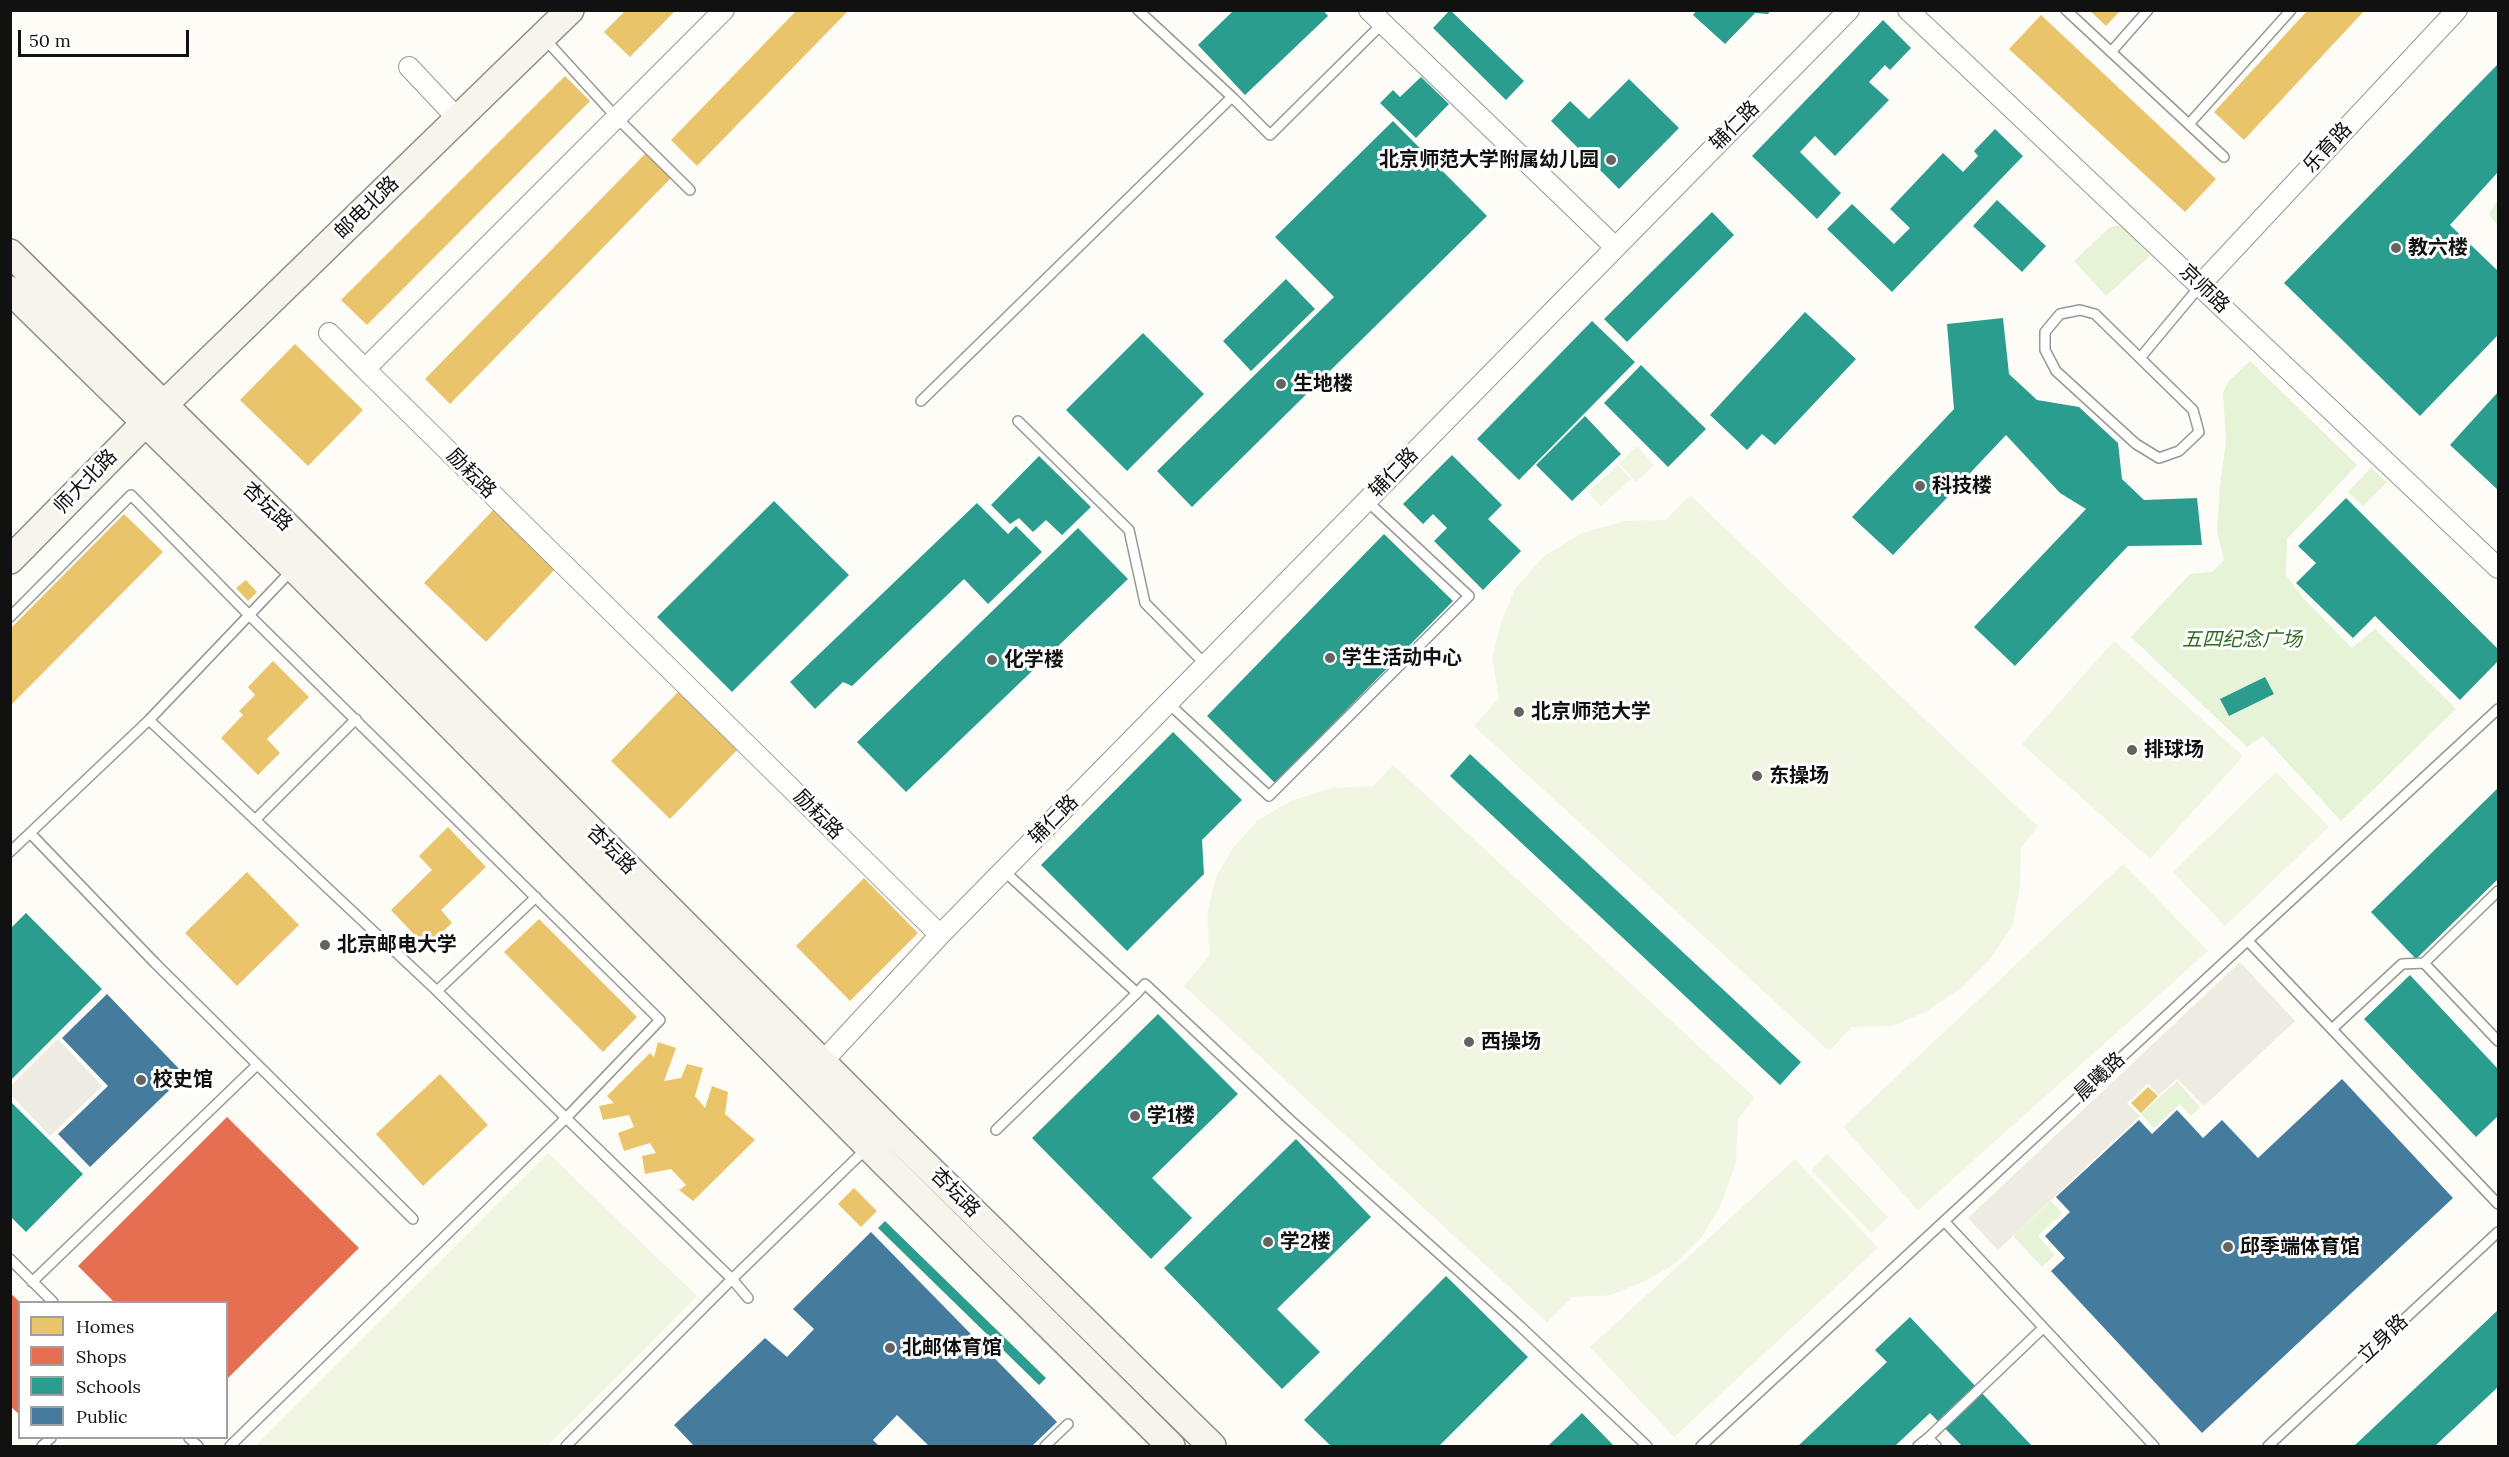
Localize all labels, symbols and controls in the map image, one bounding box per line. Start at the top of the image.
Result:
scale bar [21,18,192,56]
text: 50 m [29,29,71,52]
street label: 辅仁路 [1705,96,1765,156]
street label: 乐育路 [2299,118,2357,178]
place label: 北京师范大学附属幼儿园 [1379,148,1599,172]
marker: 北京师范大学附属幼儿园 [1604,153,1618,167]
street label: 邮电北路 [330,172,404,244]
place label: 教六楼 [2408,236,2468,260]
marker: 教六楼 [2389,241,2403,255]
street label: 京师路 [2174,260,2234,318]
place label: 生地楼 [1293,372,1353,396]
marker: 生地楼 [1274,377,1288,391]
street label: 辅仁路 [1365,443,1423,503]
street label: 励耘路 [441,444,501,504]
street label: 师大北路 [50,445,122,519]
place label: 科技楼 [1932,474,1992,498]
street label: 杏坛路 [237,478,297,536]
marker: 科技楼 [1913,479,1927,493]
park label: 五四纪念广场 [2182,628,2302,652]
place label: 学生活动中心 [1342,646,1462,670]
place label: 化学楼 [1004,648,1064,672]
marker: 学生活动中心 [1323,651,1337,665]
marker: 化学楼 [985,653,999,667]
place label: 北京师范大学 [1531,700,1651,724]
marker: 北京师范大学 [1512,705,1526,719]
place label: 排球场 [2144,738,2204,762]
marker: 排球场 [2125,743,2139,757]
place label: 东操场 [1769,764,1829,788]
marker: 东操场 [1750,769,1764,783]
street label: 励耘路 [788,785,848,845]
street label: 辅仁路 [1024,790,1084,850]
street label: 杏坛路 [581,820,641,880]
place label: 北京邮电大学 [337,933,457,957]
marker: 北京邮电大学 [318,938,332,952]
place label: 西操场 [1481,1030,1541,1054]
marker: 西操场 [1462,1035,1476,1049]
street label: 晨曦路 [2070,1048,2130,1106]
place label: 校史馆 [153,1068,213,1092]
marker: 校史馆 [134,1073,148,1087]
place label: 学1楼 [1147,1104,1195,1128]
marker: 学1楼 [1128,1109,1142,1123]
street label: 杏坛路 [925,1163,985,1223]
place label: 学2楼 [1280,1230,1331,1254]
marker: 学2楼 [1261,1235,1275,1249]
place label: 邱季端体育馆 [2240,1235,2360,1259]
marker: 邱季端体育馆 [2221,1240,2235,1254]
legend [18,1301,228,1439]
street label: 立身路 [2353,1310,2413,1368]
text: Homes [76,1315,134,1338]
place label: 北邮体育馆 [902,1336,1002,1360]
marker: 北邮体育馆 [883,1341,897,1355]
text: Shops [76,1345,127,1368]
text: Schools [76,1375,141,1398]
text: Public [76,1405,128,1428]

